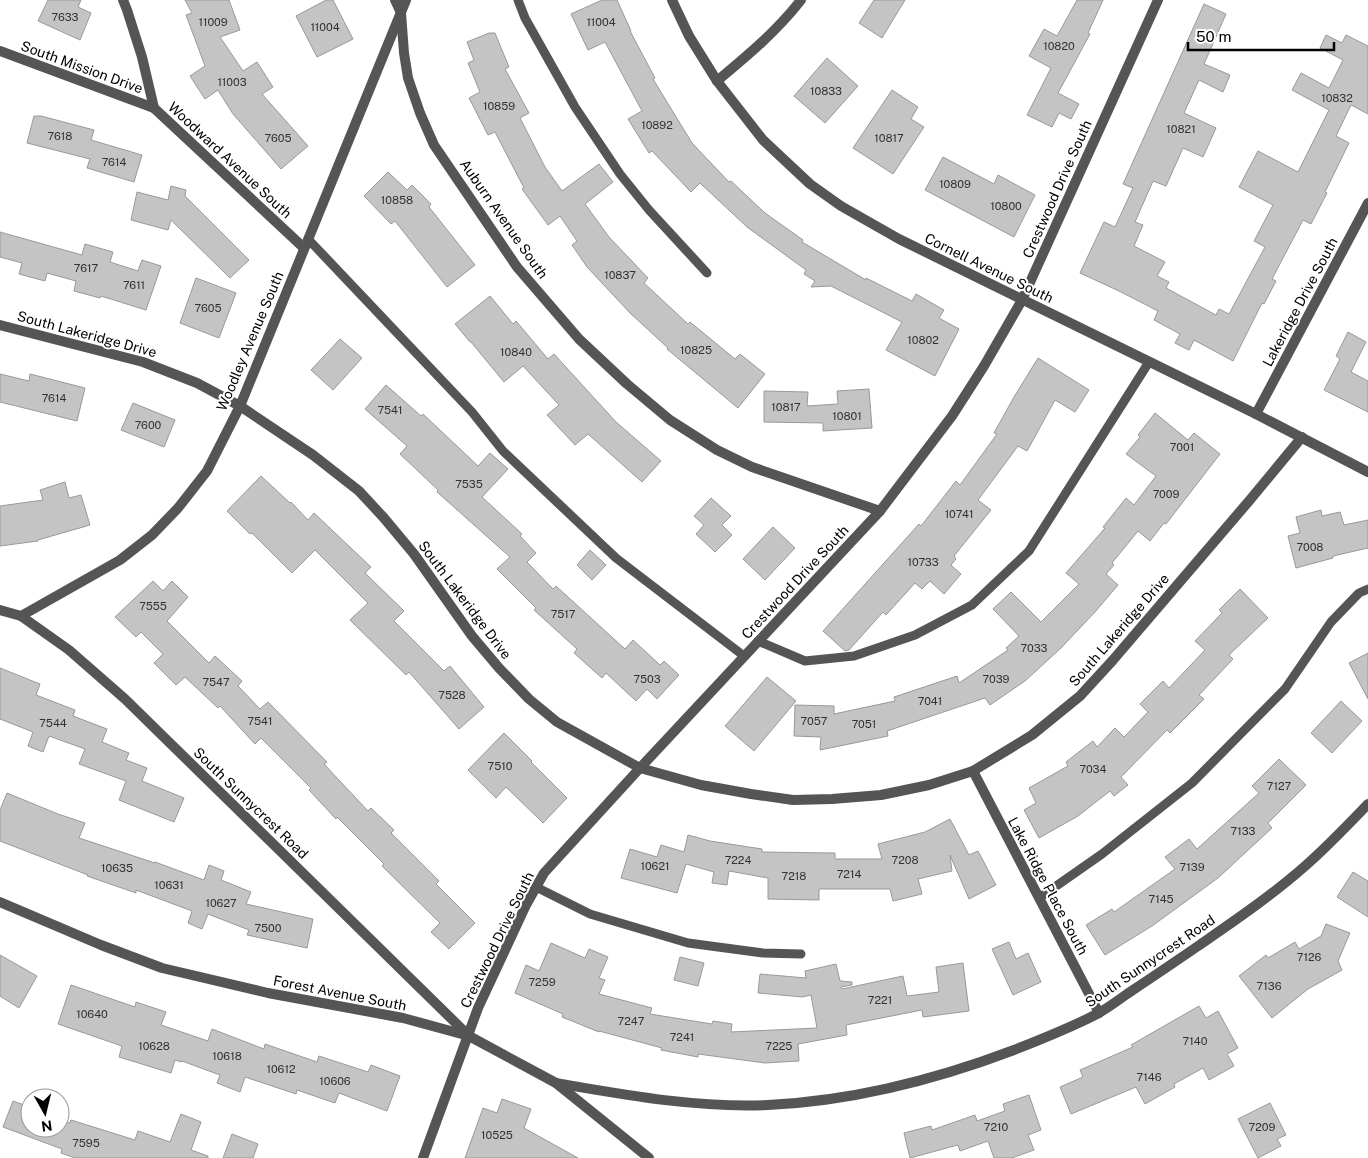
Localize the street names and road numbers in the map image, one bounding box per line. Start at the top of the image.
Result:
street label: South Mission Drive [19,37,145,97]
street label: Woodward Avenue South [165,99,295,221]
street label: Crestwood Drive South [1019,118,1095,260]
street label: Auburn Avenue South [457,156,551,282]
street label: Cornell Avenue South [922,230,1056,306]
street label: Lakeridge Drive South [1259,235,1341,369]
street label: Woodley Avenue South [213,269,287,413]
street label: South Lakeridge Drive [15,308,159,360]
street label: Crestwood Drive South [738,522,852,642]
street label: South Lakeridge Drive [415,538,515,662]
street label: South Lakeridge Drive [1066,570,1172,690]
street label: South Sunnycrest Road [190,744,312,862]
street label: Lake Ridge Place South [1005,814,1091,958]
street label: Crestwood Drive South [457,869,537,1011]
street label: South Sunnycrest Road [1082,912,1218,1010]
street label: Forest Avenue South [272,972,408,1014]

